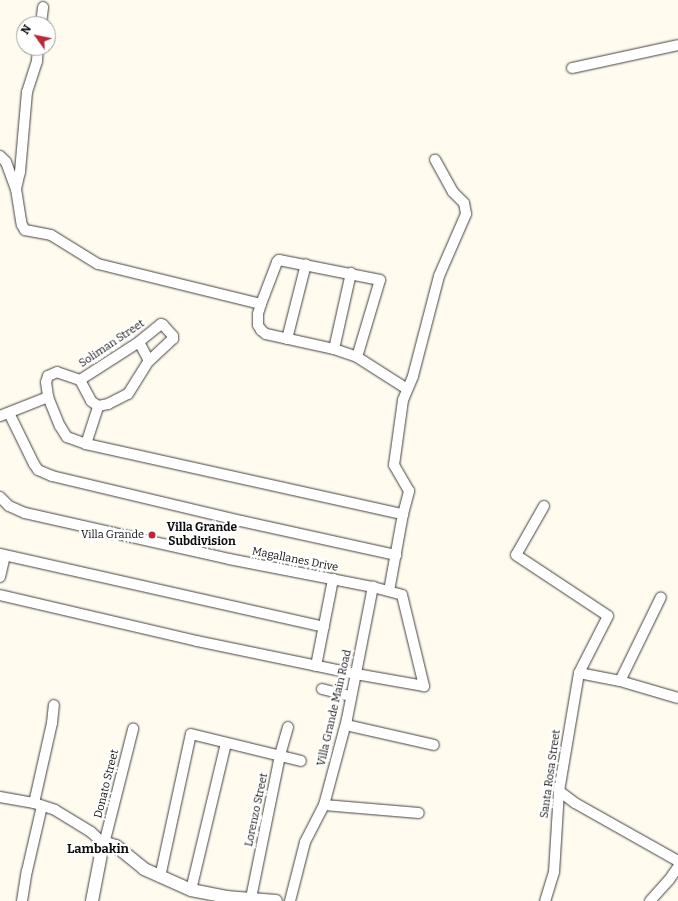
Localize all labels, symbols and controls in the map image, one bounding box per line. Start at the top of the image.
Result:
north arrow [16,16,56,56]
text: N [19,23,34,37]
street label: Soliman Street [77,317,147,371]
district label: Villa Grande Subdivision [167,521,237,549]
place label: Villa Grande [81,528,144,542]
marker: Villa Grande [147,530,157,540]
street label: Magallanes Drive [251,545,339,575]
street label: Villa Grande Main Road [315,648,355,768]
street label: Santa Rosa Street [538,729,564,819]
street label: Donato Street [92,748,122,820]
street label: Lorenzo Street [243,772,271,848]
district label: Lambakin [67,841,129,857]

